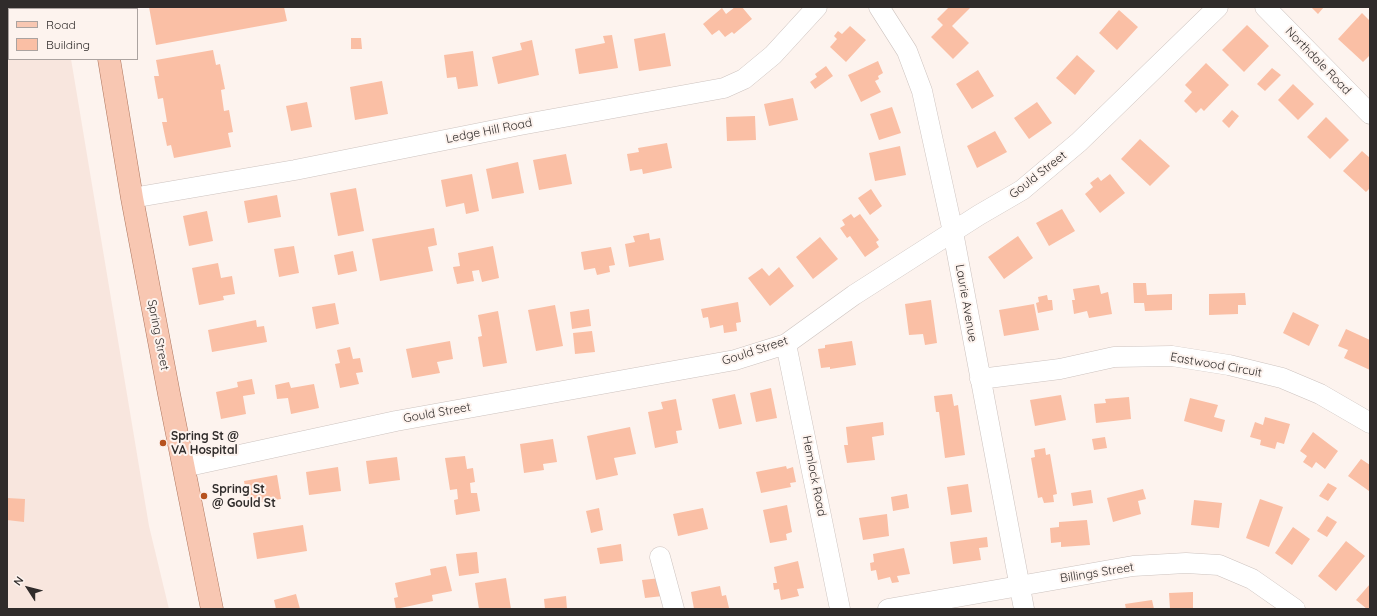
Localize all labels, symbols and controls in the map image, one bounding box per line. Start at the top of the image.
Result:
legend [8,8,138,60]
text: Road [46,17,76,32]
street label: Northdale Road [1282,24,1354,98]
text: Building [46,37,90,52]
street label: Ledge Hill Road [445,116,533,146]
street label: Gould Street [1007,148,1069,202]
street label: Laurie Avenue [952,263,980,343]
street label: Spring Street [144,298,172,372]
street label: Gould Street [720,334,790,368]
street label: Eastwood Circuit [1169,350,1263,380]
street label: Gould Street [402,400,472,426]
place label: Spring St @ VA Hospital [171,429,239,457]
street label: Hemlock Road [799,434,829,518]
marker: Spring St @ VA Hospital [158,438,168,448]
place label: Spring St @ Gould St [212,482,276,510]
marker: Spring St @ Gould St [199,491,209,501]
street label: Billings Street [1059,560,1135,586]
north arrow [8,568,48,608]
text: N [10,574,26,588]

